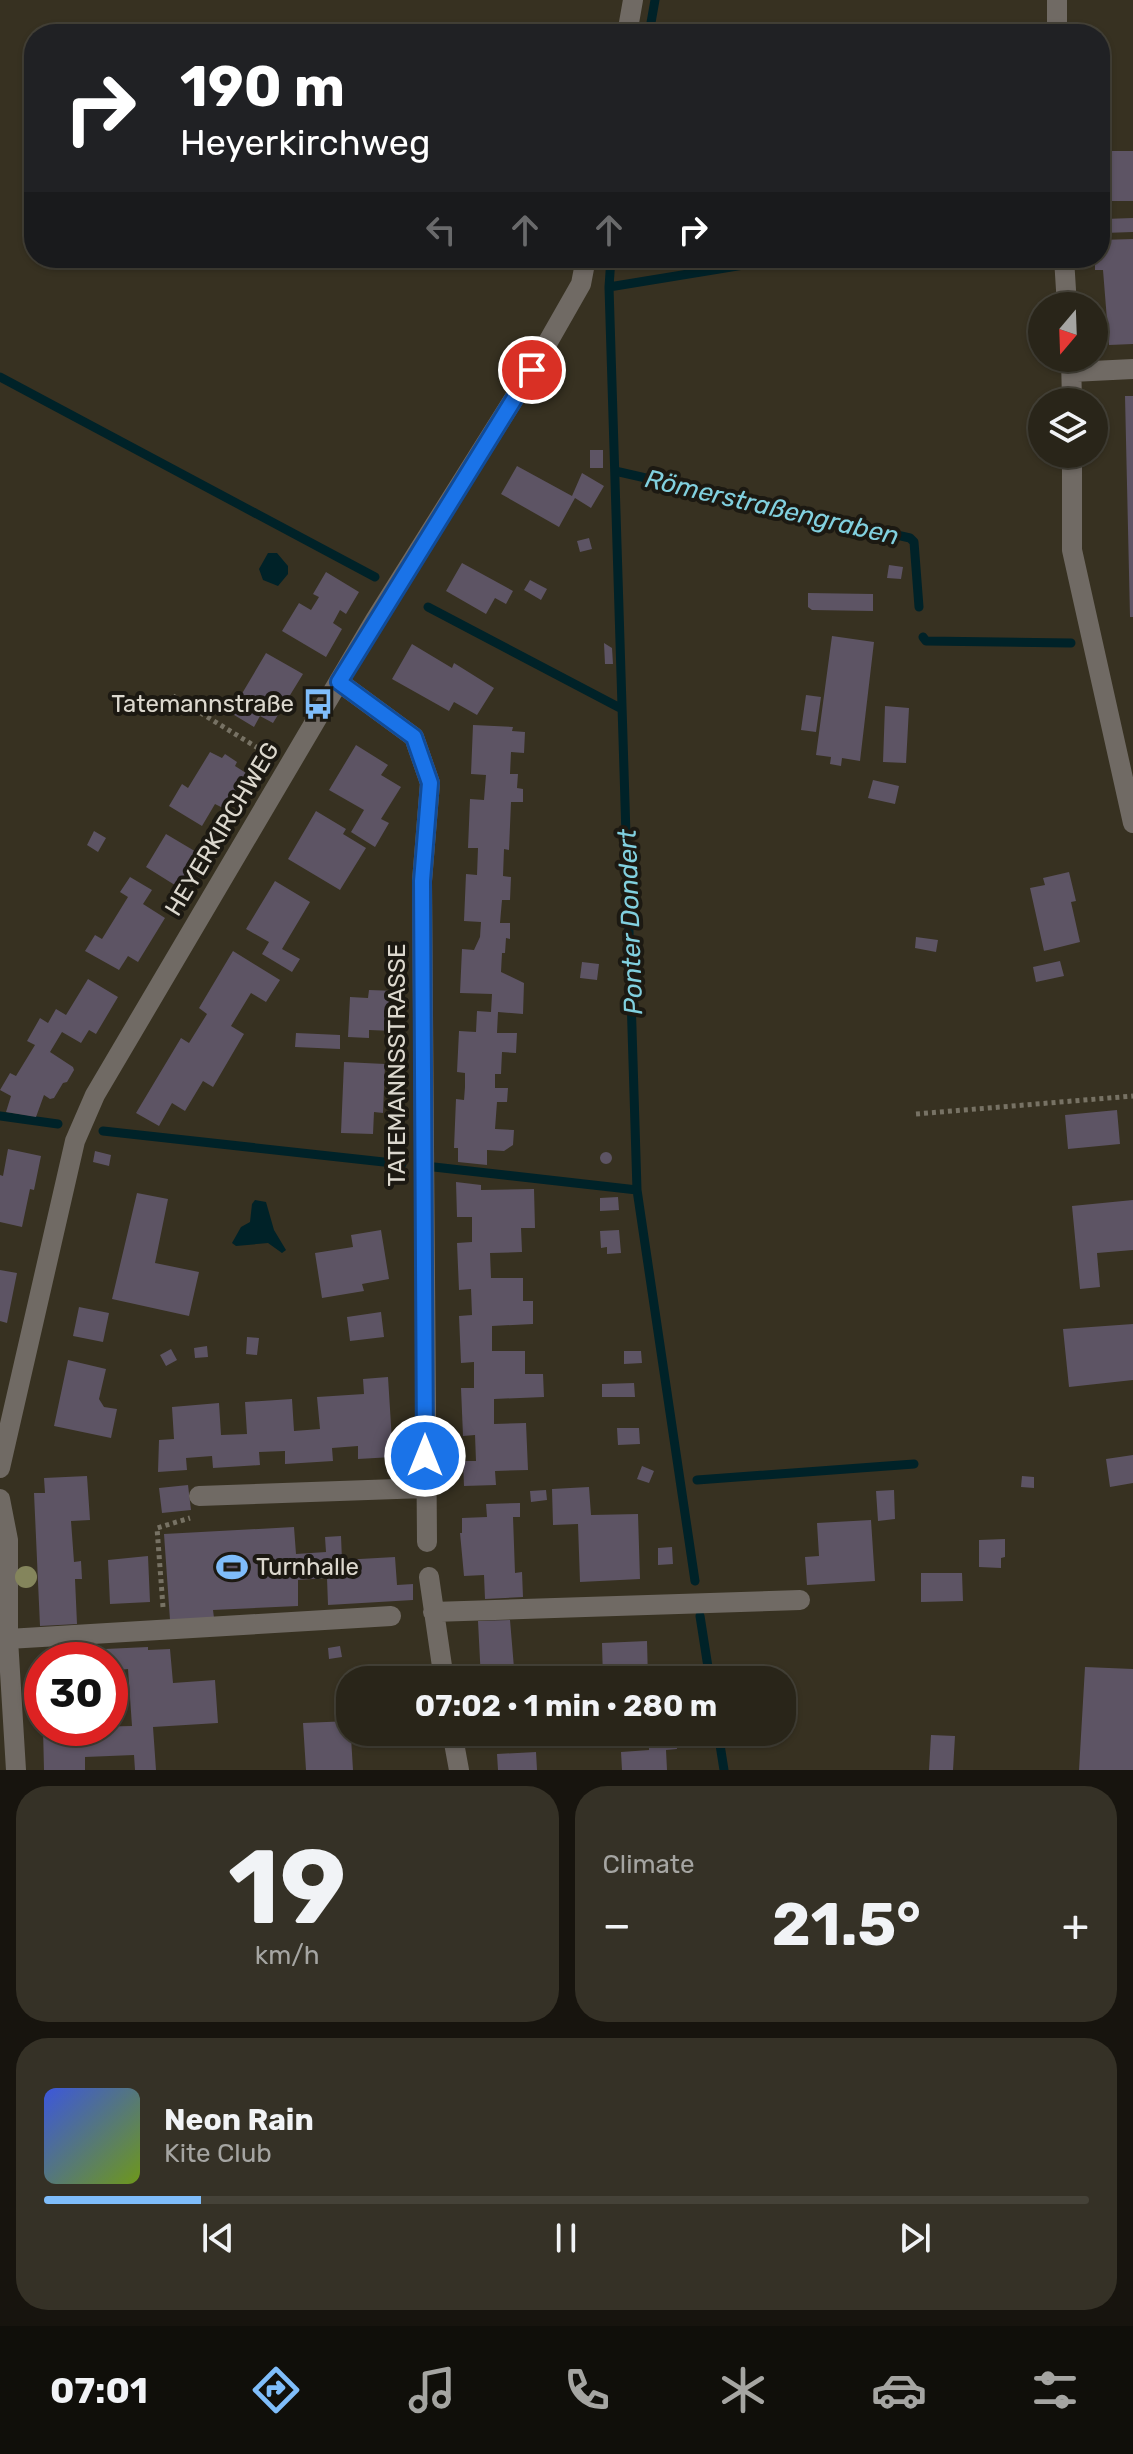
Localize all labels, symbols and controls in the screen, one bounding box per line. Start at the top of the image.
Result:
text: 190 m [180,54,345,120]
icon: right [48,56,152,160]
text: Heyerkirchweg [180,121,430,164]
icon: left [419,208,463,252]
icon: ahead [503,208,547,252]
icon: ahead [587,208,631,252]
icon: right [671,208,715,252]
north arrow [1028,292,1108,372]
map controls [1028,292,1108,468]
pin [498,336,566,404]
icon: arrive [510,348,554,392]
button: layers [1028,388,1108,468]
water label: Römerstraßengraben [642,463,902,552]
bus stop icon: Tatemannstraße [301,687,335,721]
place label: Tatemannstraße [111,690,294,718]
street label: HEYERKIRCHWEG [159,737,285,921]
water label: Ponter Dondert [612,828,649,1015]
street label: TATEMANNSSTRASSE [383,944,411,1186]
position arrow [383,1414,467,1498]
sports icon: Turnhalle [215,1550,249,1584]
place label: Turnhalle [256,1553,359,1581]
speed limit sign: 30 [24,1642,128,1746]
text: 07:02 · 1 min · 280 m [415,1688,717,1724]
text: 19 [228,1826,346,1949]
text: Climate [603,1849,695,1880]
text: 21.5° [772,1889,921,1960]
text: − [603,1899,631,1951]
text: + [1062,1899,1089,1951]
text: km/h [255,1940,320,1971]
text: Neon Rain [164,2102,314,2138]
text: Kite Club [164,2138,272,2169]
icon: previous [196,2216,240,2260]
icon: pause [544,2216,588,2260]
icon: next [893,2216,937,2260]
icon: directions [248,2362,304,2418]
icon: music [404,2362,460,2418]
icon: phone [559,2362,615,2418]
icon: climate [715,2362,771,2418]
icon: car [871,2362,927,2418]
icon: filters [1027,2362,1083,2418]
text: 07:01 [50,2369,148,2412]

